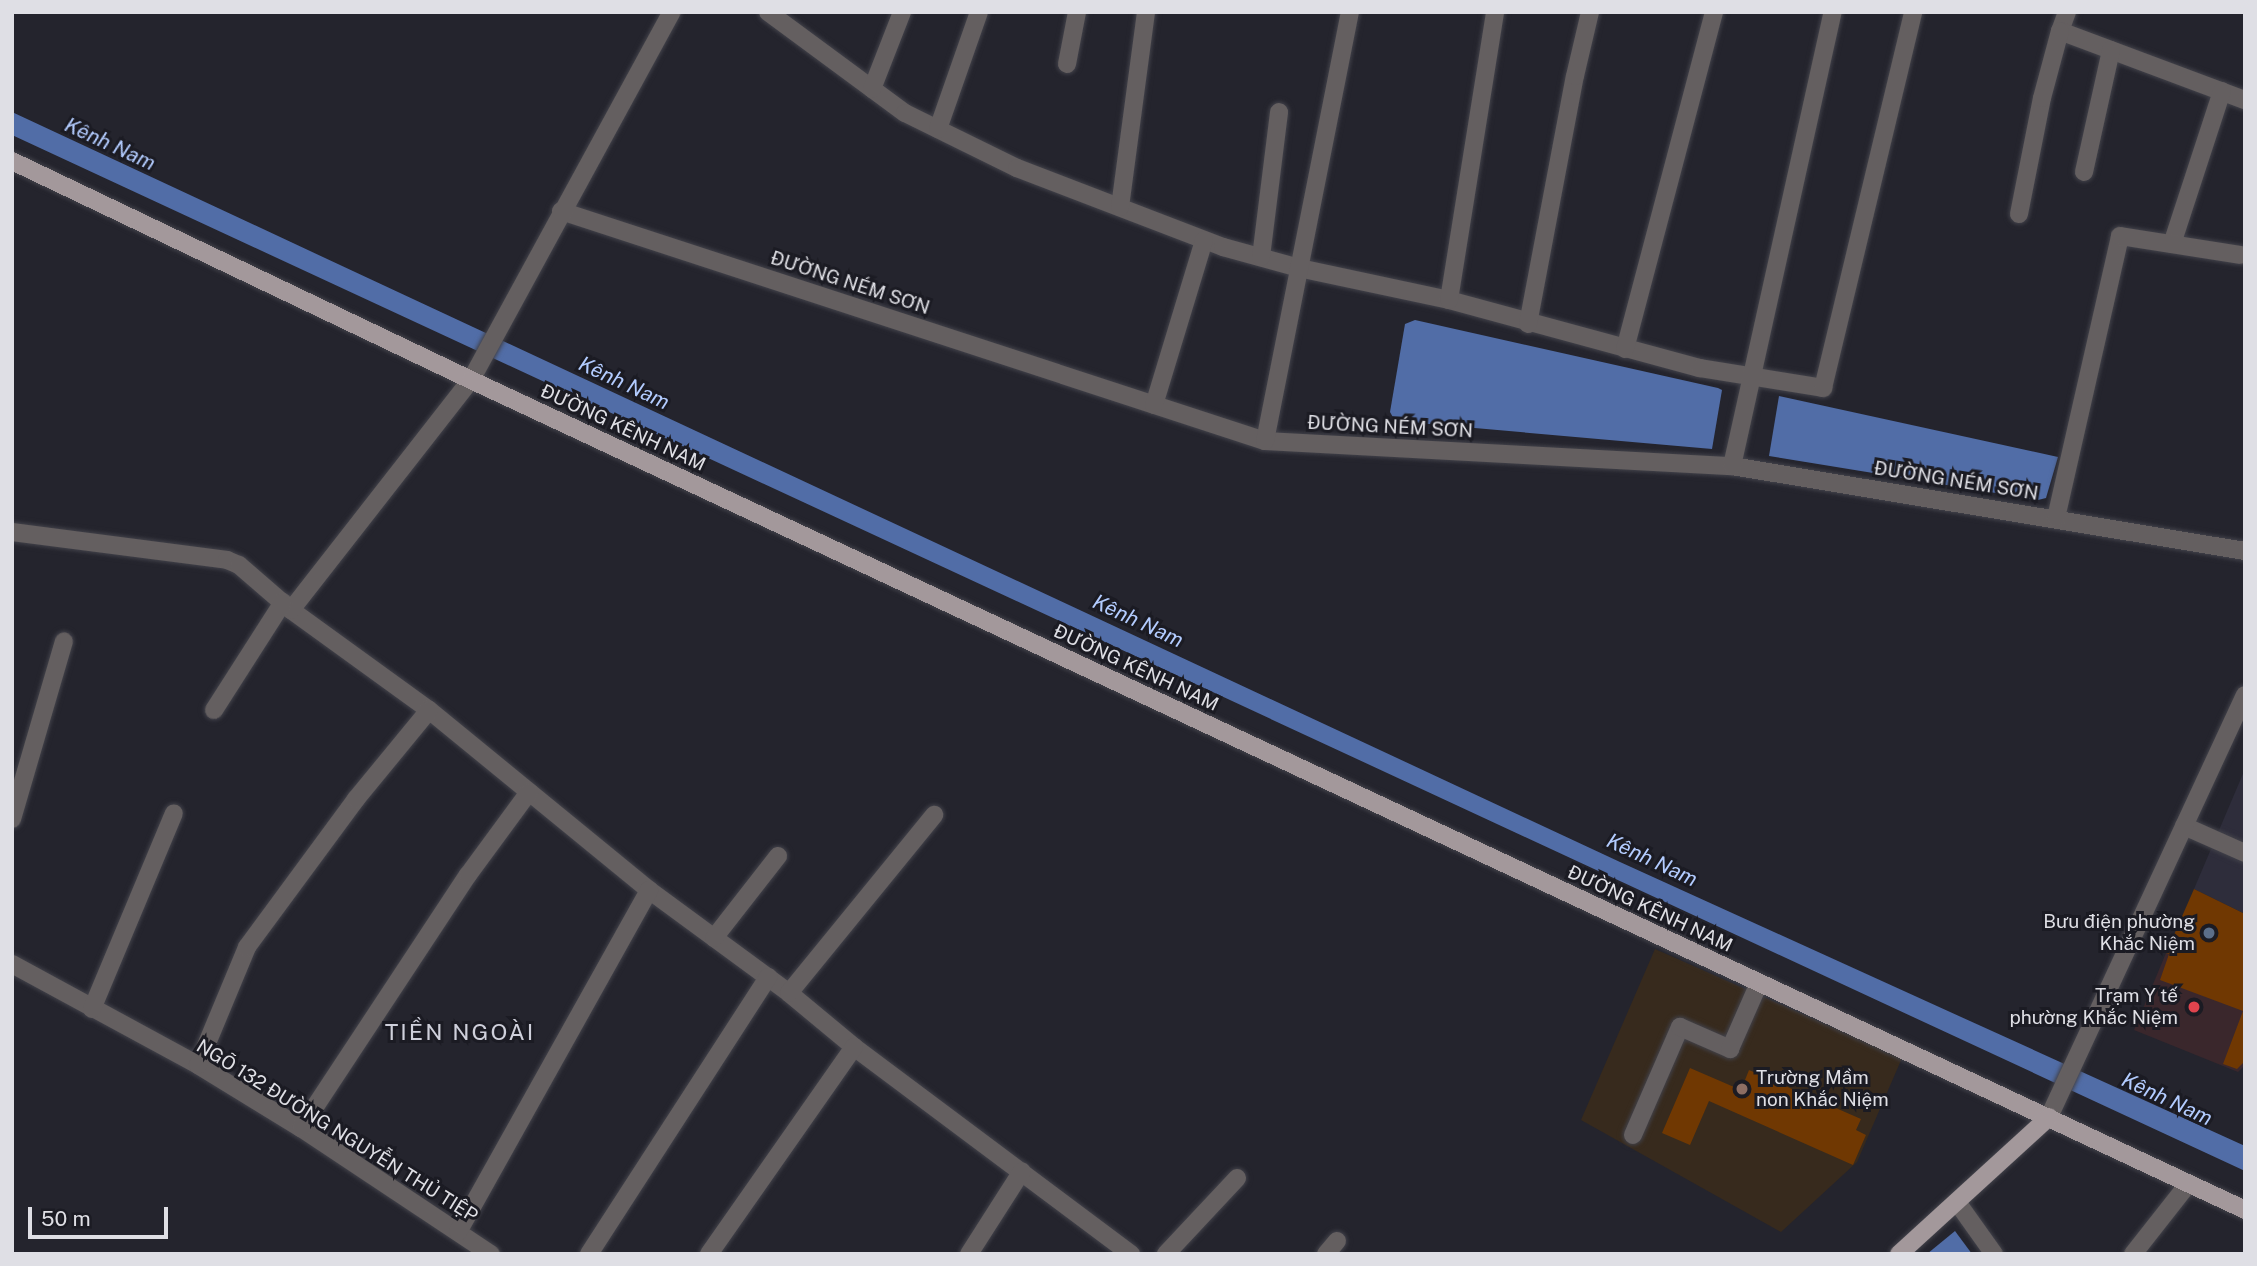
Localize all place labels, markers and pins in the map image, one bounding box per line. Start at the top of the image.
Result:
place label: Bưu điện phường Khắc Niệm [2043,911,2195,955]
marker: Bưu điện phường Khắc Niệm [2201,925,2217,941]
place label: Trạm Y tế phường Khắc Niệm [2009,985,2178,1029]
marker: Trạm Y tế phường Khắc Niệm [2184,997,2204,1017]
place label: Trường Mầm non Khắc Niệm [1756,1067,1889,1111]
marker: Trường Mầm non Khắc Niệm [1734,1081,1750,1097]

